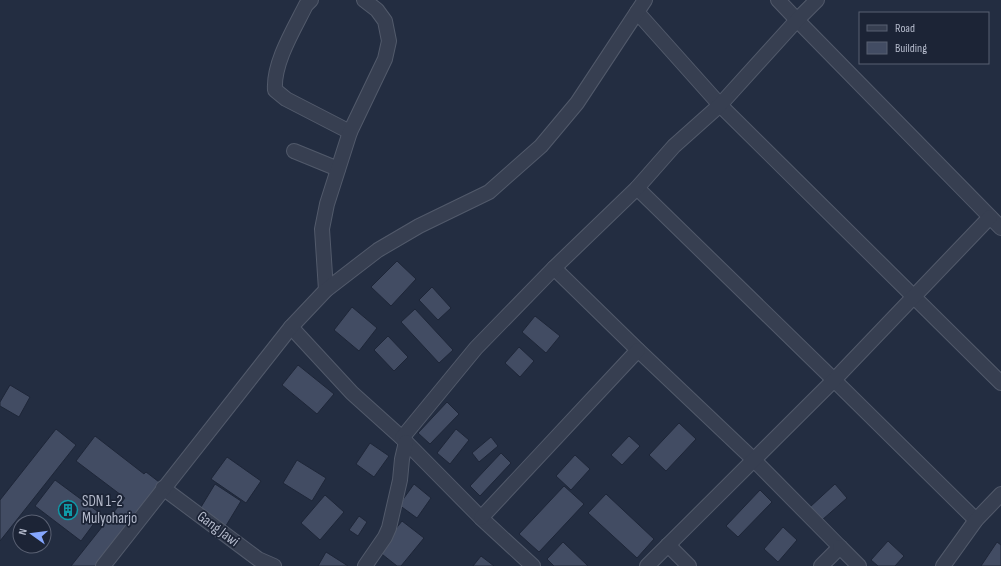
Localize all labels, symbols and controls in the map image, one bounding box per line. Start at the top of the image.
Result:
legend [859,12,989,64]
text: Road [895,21,915,36]
text: Building [895,41,927,56]
place label: SDN 1-2 Mulyoharjo [82,492,137,528]
building icon: SDN 1-2 Mulyoharjo [57,499,79,521]
street label: Gang Jawi [193,507,243,551]
north arrow [12,514,52,554]
text: N [16,527,30,536]

